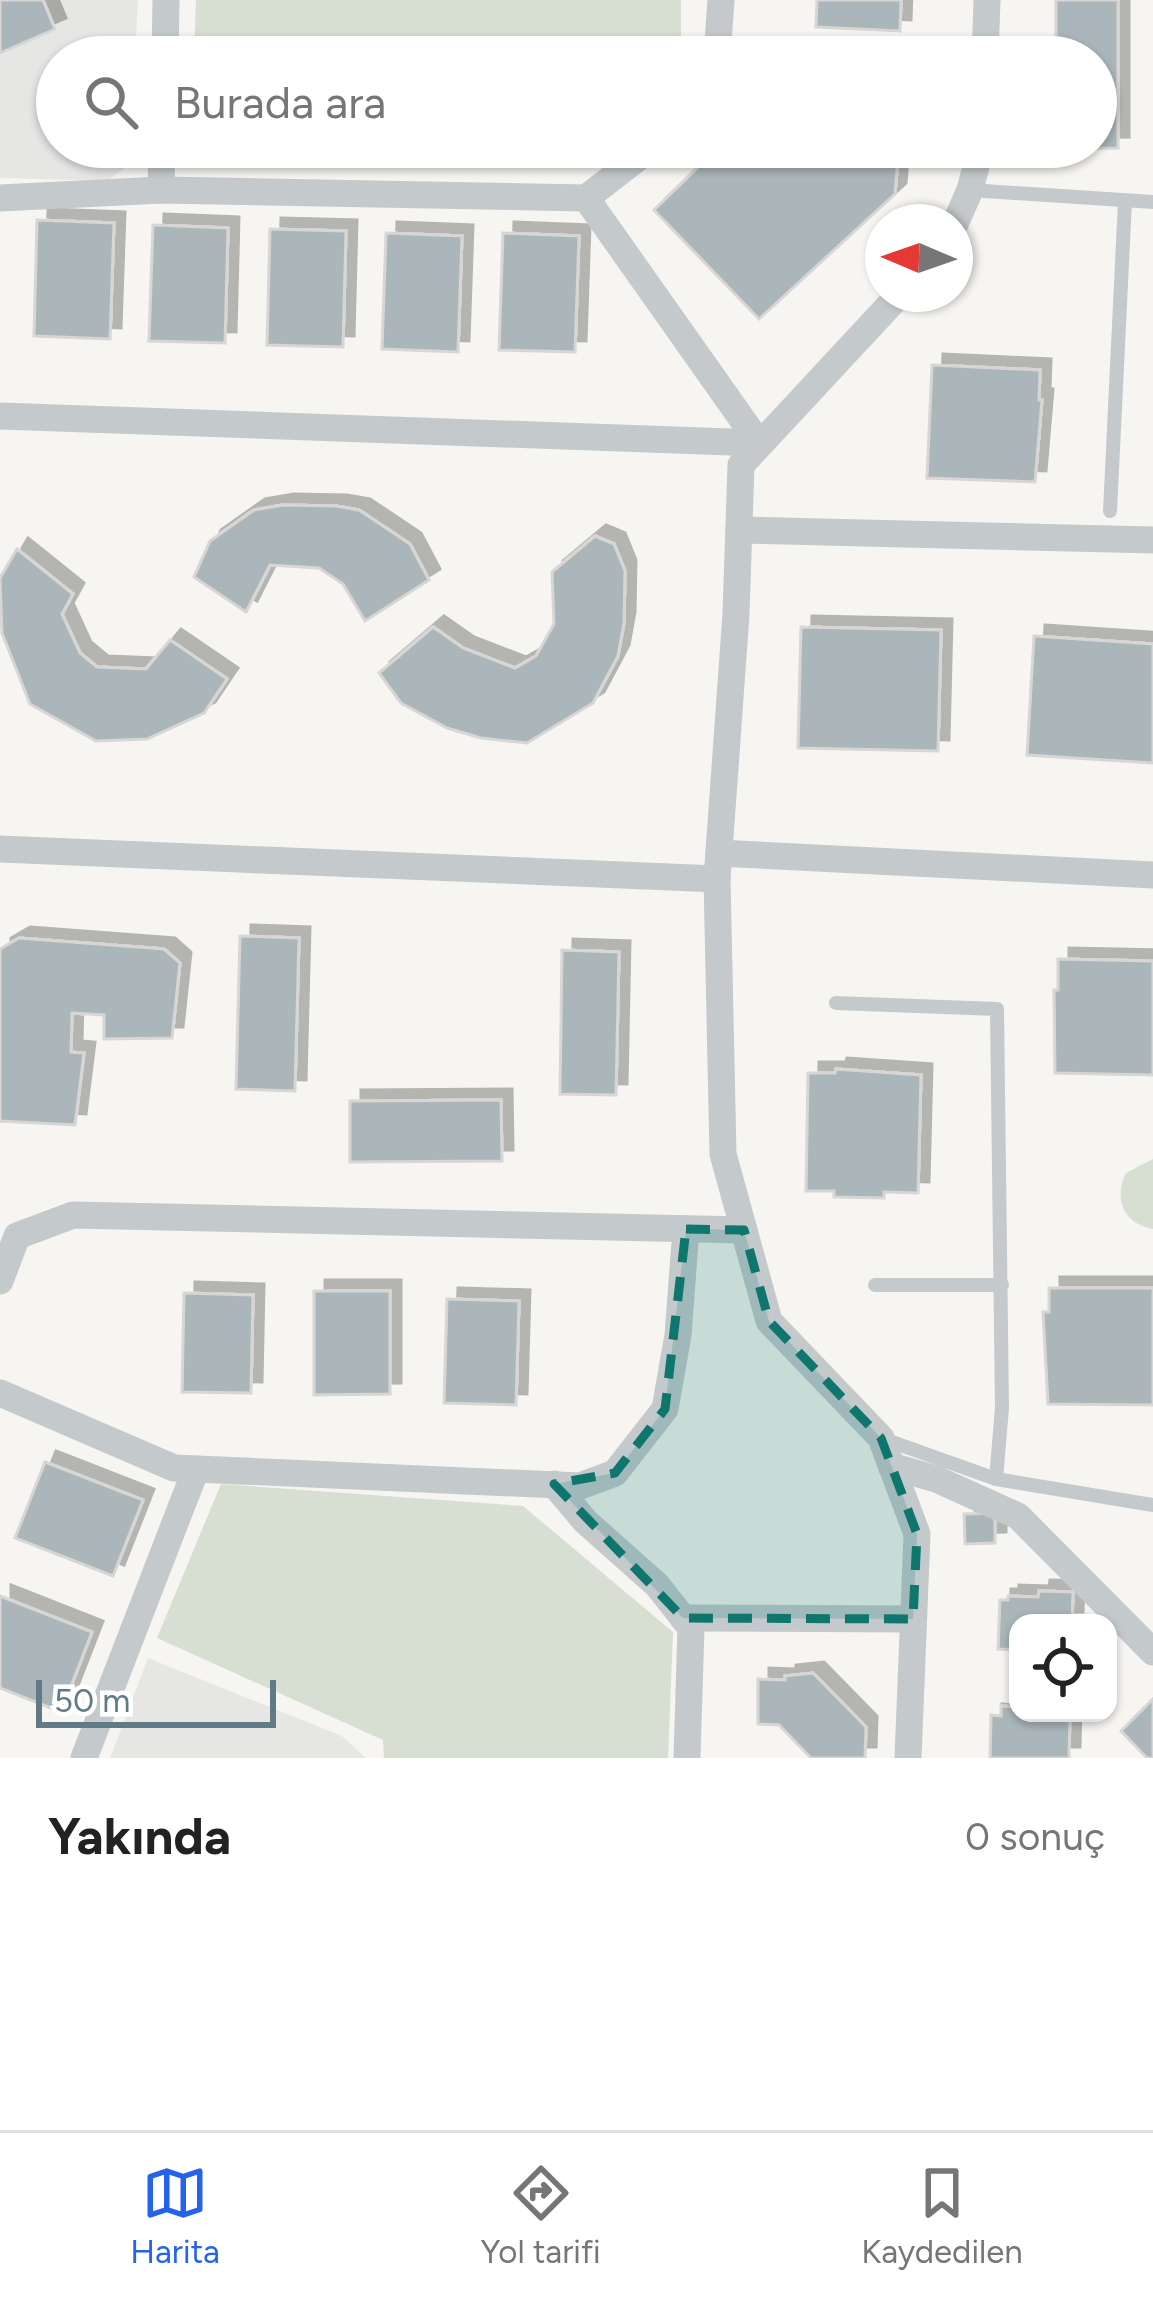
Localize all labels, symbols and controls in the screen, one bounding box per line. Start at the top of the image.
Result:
search box [36,36,1117,168]
icon: search [78,69,144,135]
text: Burada ara [174,75,386,129]
north arrow [865,204,973,312]
map controls [1009,1614,1117,1722]
button: locate [1009,1614,1117,1722]
scale bar [36,1674,276,1727]
text: 50 m [54,1681,130,1720]
text: Yakında [48,1806,231,1867]
text: 0 sonuç [965,1813,1105,1860]
tab: Harita [130,2160,220,2271]
tab: Yol tarifi [480,2160,601,2271]
tab: Kaydedilen [861,2160,1023,2271]

